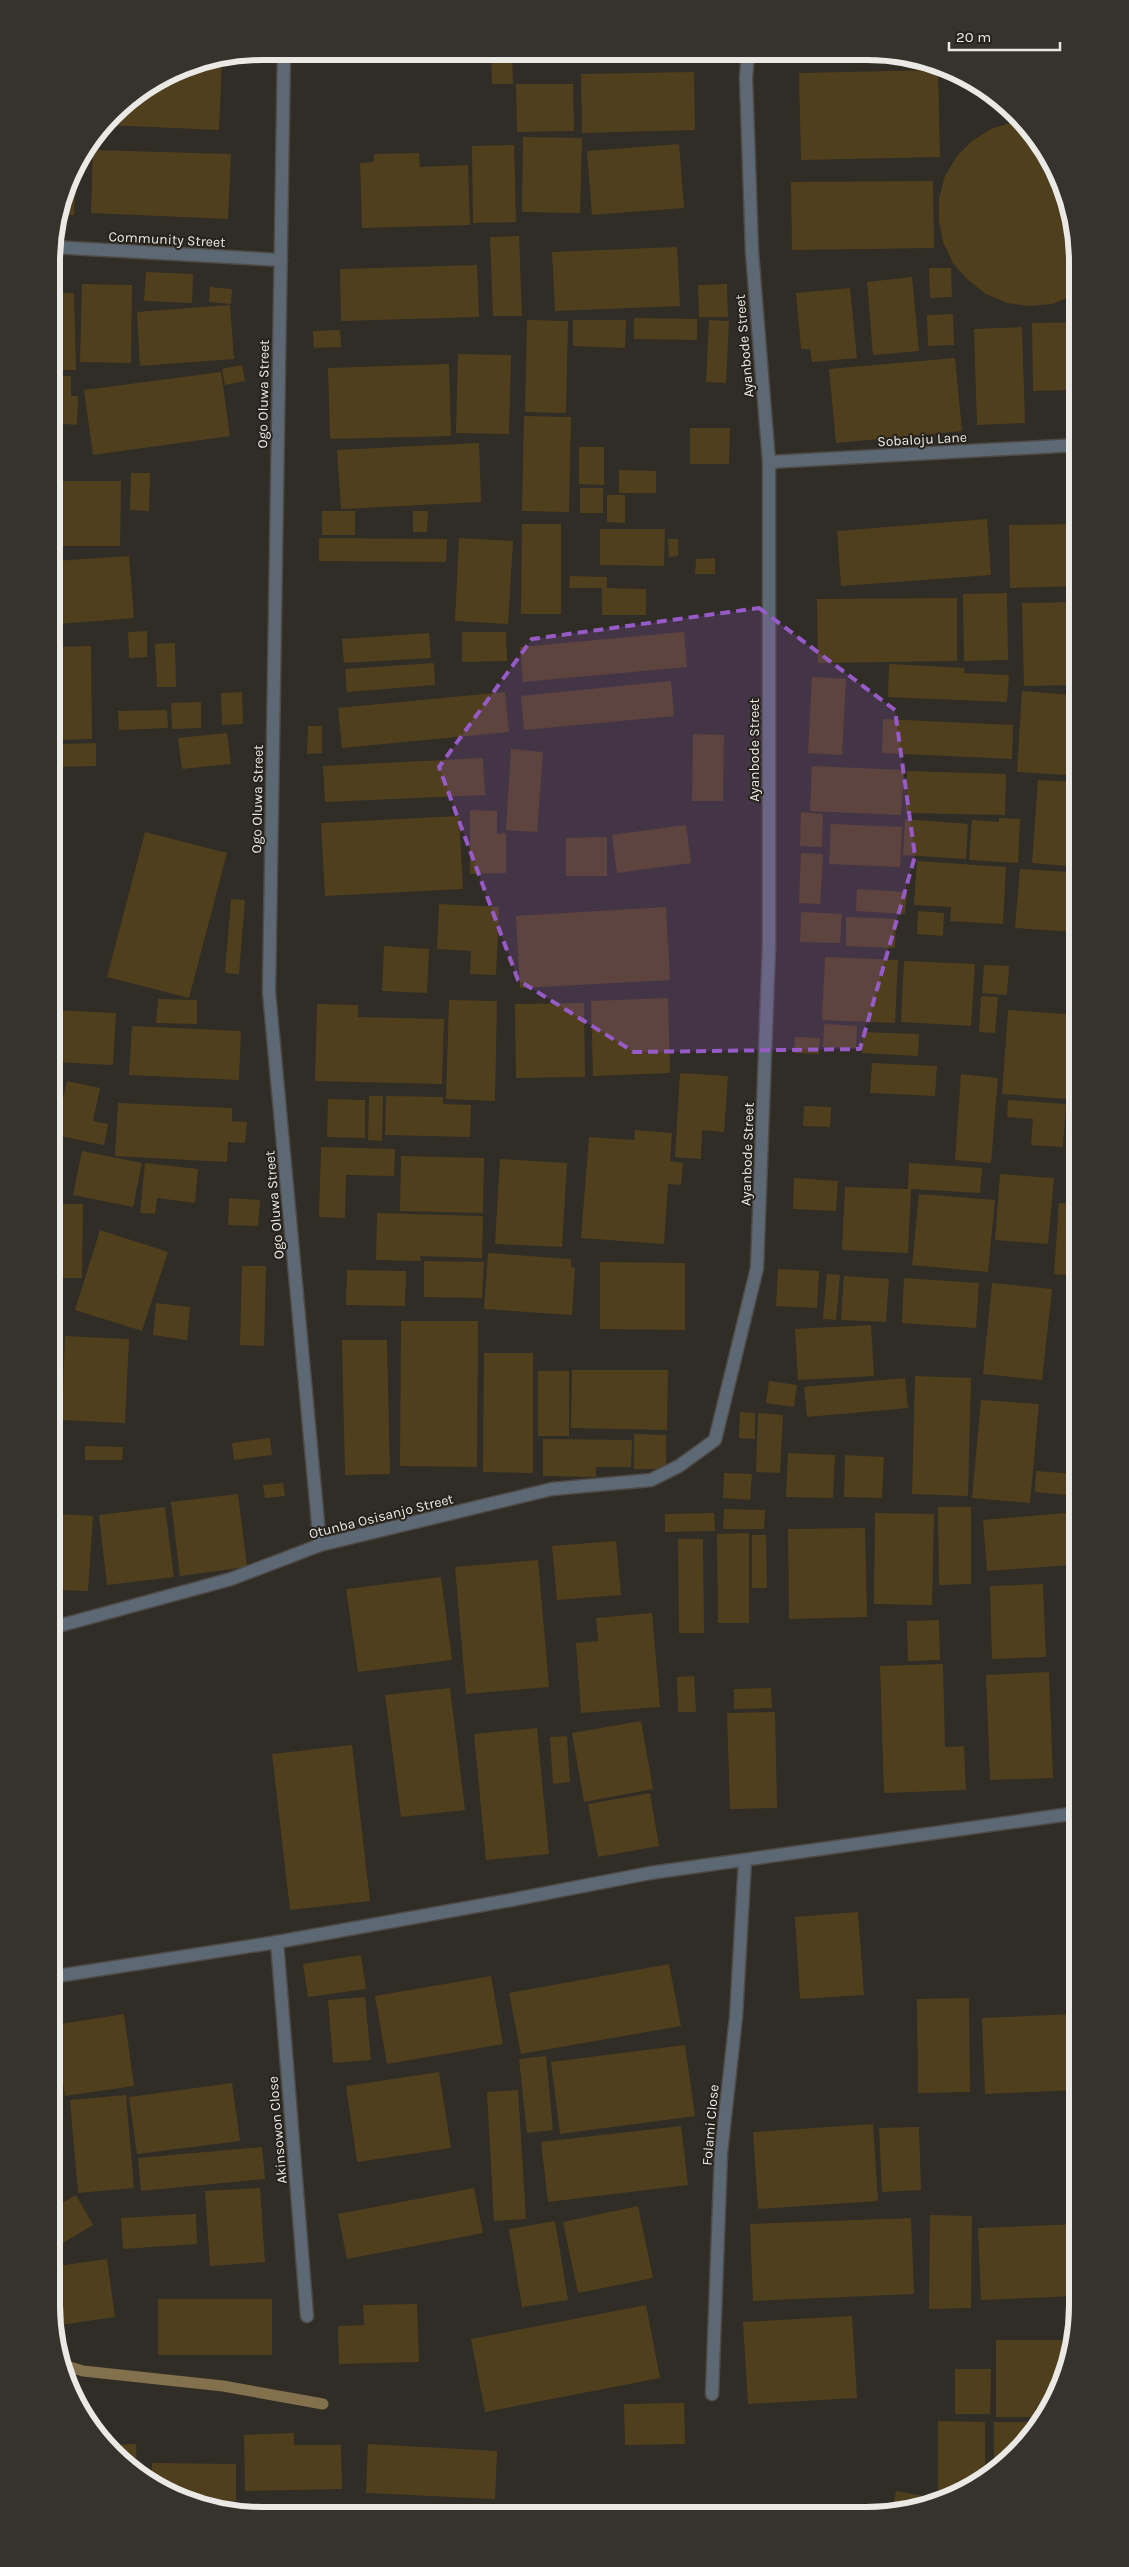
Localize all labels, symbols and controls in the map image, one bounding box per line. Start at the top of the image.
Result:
scale bar [949,20,1060,52]
text: 20 m [956,28,991,46]
street label: Community Street [108,228,226,251]
street label: Ayanbode Street [732,294,757,398]
street label: Ogo Oluwa Street [254,339,273,449]
street label: Sobaloju Lane [877,429,967,450]
street label: Ayanbode Street [746,698,763,802]
street label: Ogo Oluwa Street [248,744,267,854]
street label: Ayanbode Street [737,1102,758,1206]
street label: Ogo Oluwa Street [261,1150,288,1260]
street label: Otunba Osisanjo Street [307,1490,455,1543]
street label: Akinsowon Close [264,2076,291,2184]
street label: Folami Close [698,2084,723,2166]

